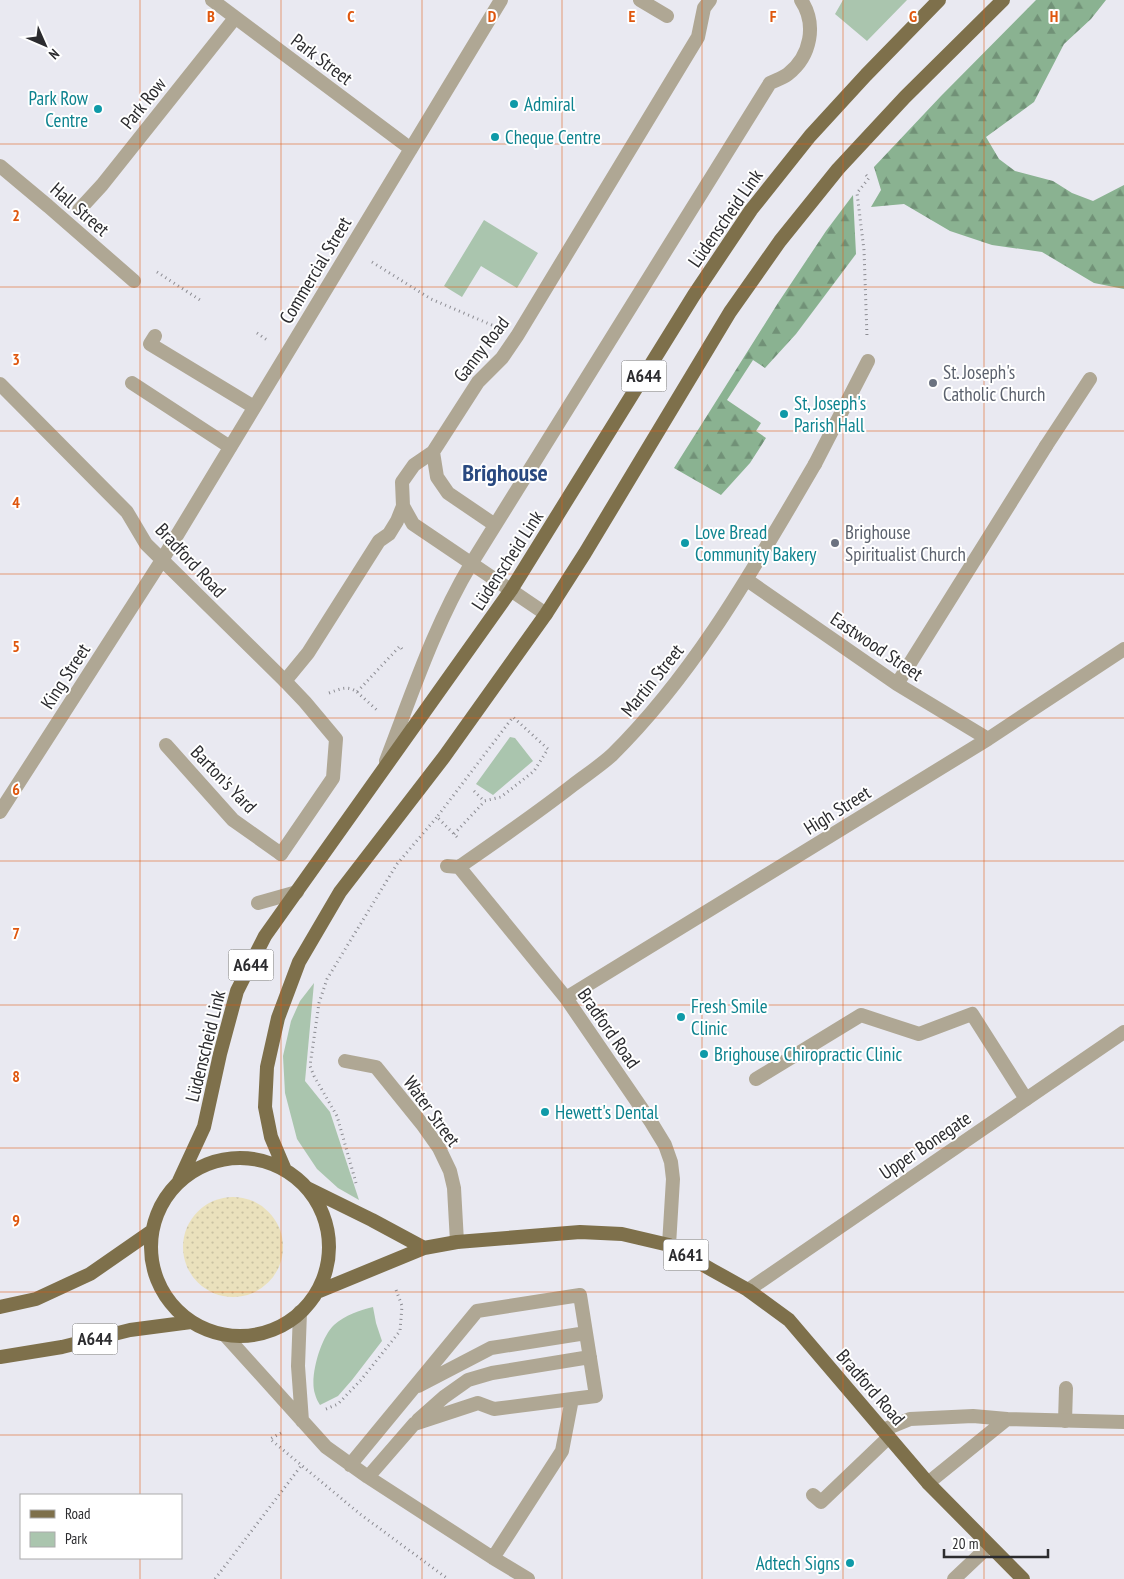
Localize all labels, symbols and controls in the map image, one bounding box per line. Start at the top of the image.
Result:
text: B [207,6,215,26]
text: C [347,6,355,26]
text: D [488,6,497,26]
text: E [629,6,636,26]
text: F [770,6,777,26]
text: G [909,6,917,26]
text: H [1050,6,1058,26]
north arrow [20,20,70,70]
street label: Park Street [286,28,358,90]
text: N [45,45,63,63]
street label: Park Row [115,72,172,134]
place label: Park Row Centre [29,86,89,132]
place label: Admiral [524,92,576,116]
marker: Admiral [508,98,520,110]
marker: Park Row Centre [92,103,104,115]
place label: Cheque Centre [505,125,601,149]
marker: Cheque Centre [489,131,501,143]
street label: Lüdenscheid Link [682,164,768,272]
street label: Hall Street [46,177,115,242]
text: 2 [12,205,20,225]
street label: Commercial Street [274,212,357,328]
street label: Ganny Road [448,311,514,387]
text: 3 [12,349,20,369]
place label: St. Joseph's Catholic Church [943,360,1045,406]
road number: A644 [622,361,666,392]
marker: St. Joseph's Catholic Church [927,377,939,389]
place label: St, Joseph's Parish Hall [794,391,866,437]
marker: St, Joseph's Parish Hall [778,408,790,420]
district label: Brighouse [462,457,548,488]
text: 4 [12,492,20,512]
street label: Lüdenscheid Link [466,505,548,614]
street label: Bradford Road [151,518,231,602]
place label: Love Bread Community Bakery [695,520,817,566]
place label: Brighouse Spiritualist Church [845,520,966,566]
marker: Love Bread Community Bakery [679,537,691,549]
marker: Brighouse Spiritualist Church [829,537,841,549]
street label: Eastwood Street [826,606,928,686]
text: 5 [12,636,20,656]
street label: King Street [35,638,95,713]
street label: Martin Street [615,638,689,721]
street label: Barton's Yard [186,740,262,818]
text: 6 [12,779,20,799]
street label: High Street [799,780,875,840]
text: 7 [12,923,20,943]
road number: A644 [228,950,274,980]
street label: Bradford Road [573,983,645,1073]
street label: Lüdenscheid Link [180,987,231,1104]
place label: Fresh Smile Clinic [691,994,768,1040]
marker: Fresh Smile Clinic [675,1011,687,1023]
place label: Brighouse Chiropractic Clinic [714,1042,903,1066]
marker: Brighouse Chiropractic Clinic [698,1048,710,1060]
text: 8 [12,1066,20,1086]
street label: Water Street [398,1071,466,1152]
place label: Hewett's Dental [555,1100,659,1124]
street label: Upper Bonegate [875,1105,976,1184]
marker: Hewett's Dental [539,1106,551,1118]
text: 9 [12,1210,20,1230]
road number: A641 [664,1240,708,1270]
road number: A644 [72,1324,118,1355]
street label: Bradford Road [832,1344,910,1430]
legend [20,1494,182,1559]
text: Road [65,1504,91,1523]
scale bar [944,1526,1048,1558]
text: Park [65,1529,87,1548]
text: 20 m [952,1534,978,1553]
place label: Adtech Signs [756,1551,840,1575]
marker: Adtech Signs [844,1557,856,1569]

